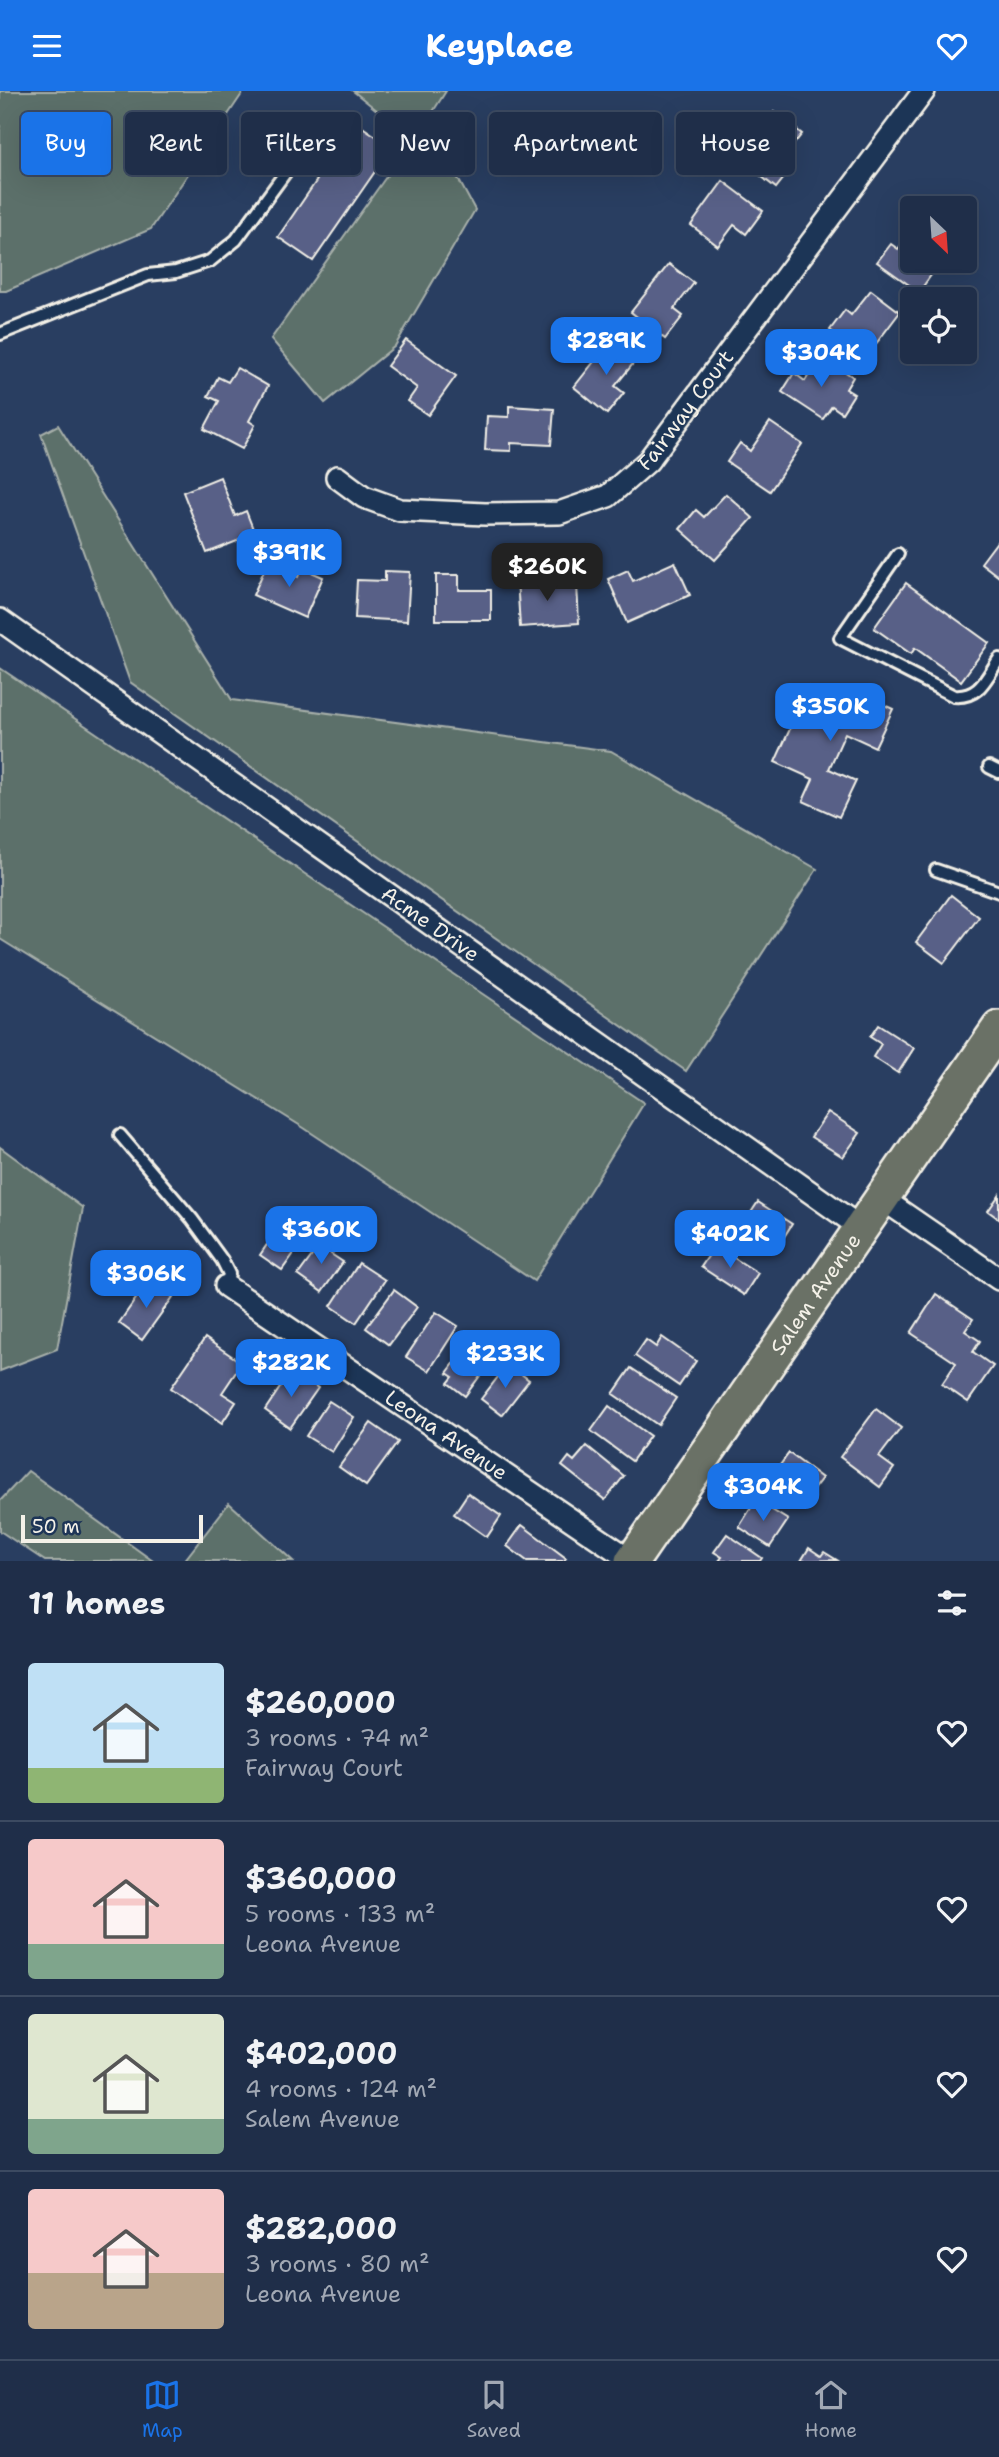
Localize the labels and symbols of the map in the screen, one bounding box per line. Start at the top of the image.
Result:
north arrow [900,196,976,273]
pin: $289K [557,317,655,377]
pin: $304K [772,329,870,389]
street label: Fairway Court [632,344,740,478]
pin: $391K [240,529,338,589]
pin: $260K [498,543,596,603]
pin: $350K [781,683,879,743]
street label: Acme Drive [376,880,485,968]
pin: $360K [272,1207,370,1266]
pin: $402K [681,1211,779,1270]
street label: Salem Avenue [764,1228,867,1360]
pin: $306K [97,1251,195,1310]
pin: $233K [456,1331,554,1390]
pin: $282K [242,1339,340,1399]
street label: Leona Avenue [379,1384,513,1487]
pin: $304K [714,1463,812,1523]
scale bar [21,1512,203,1544]

